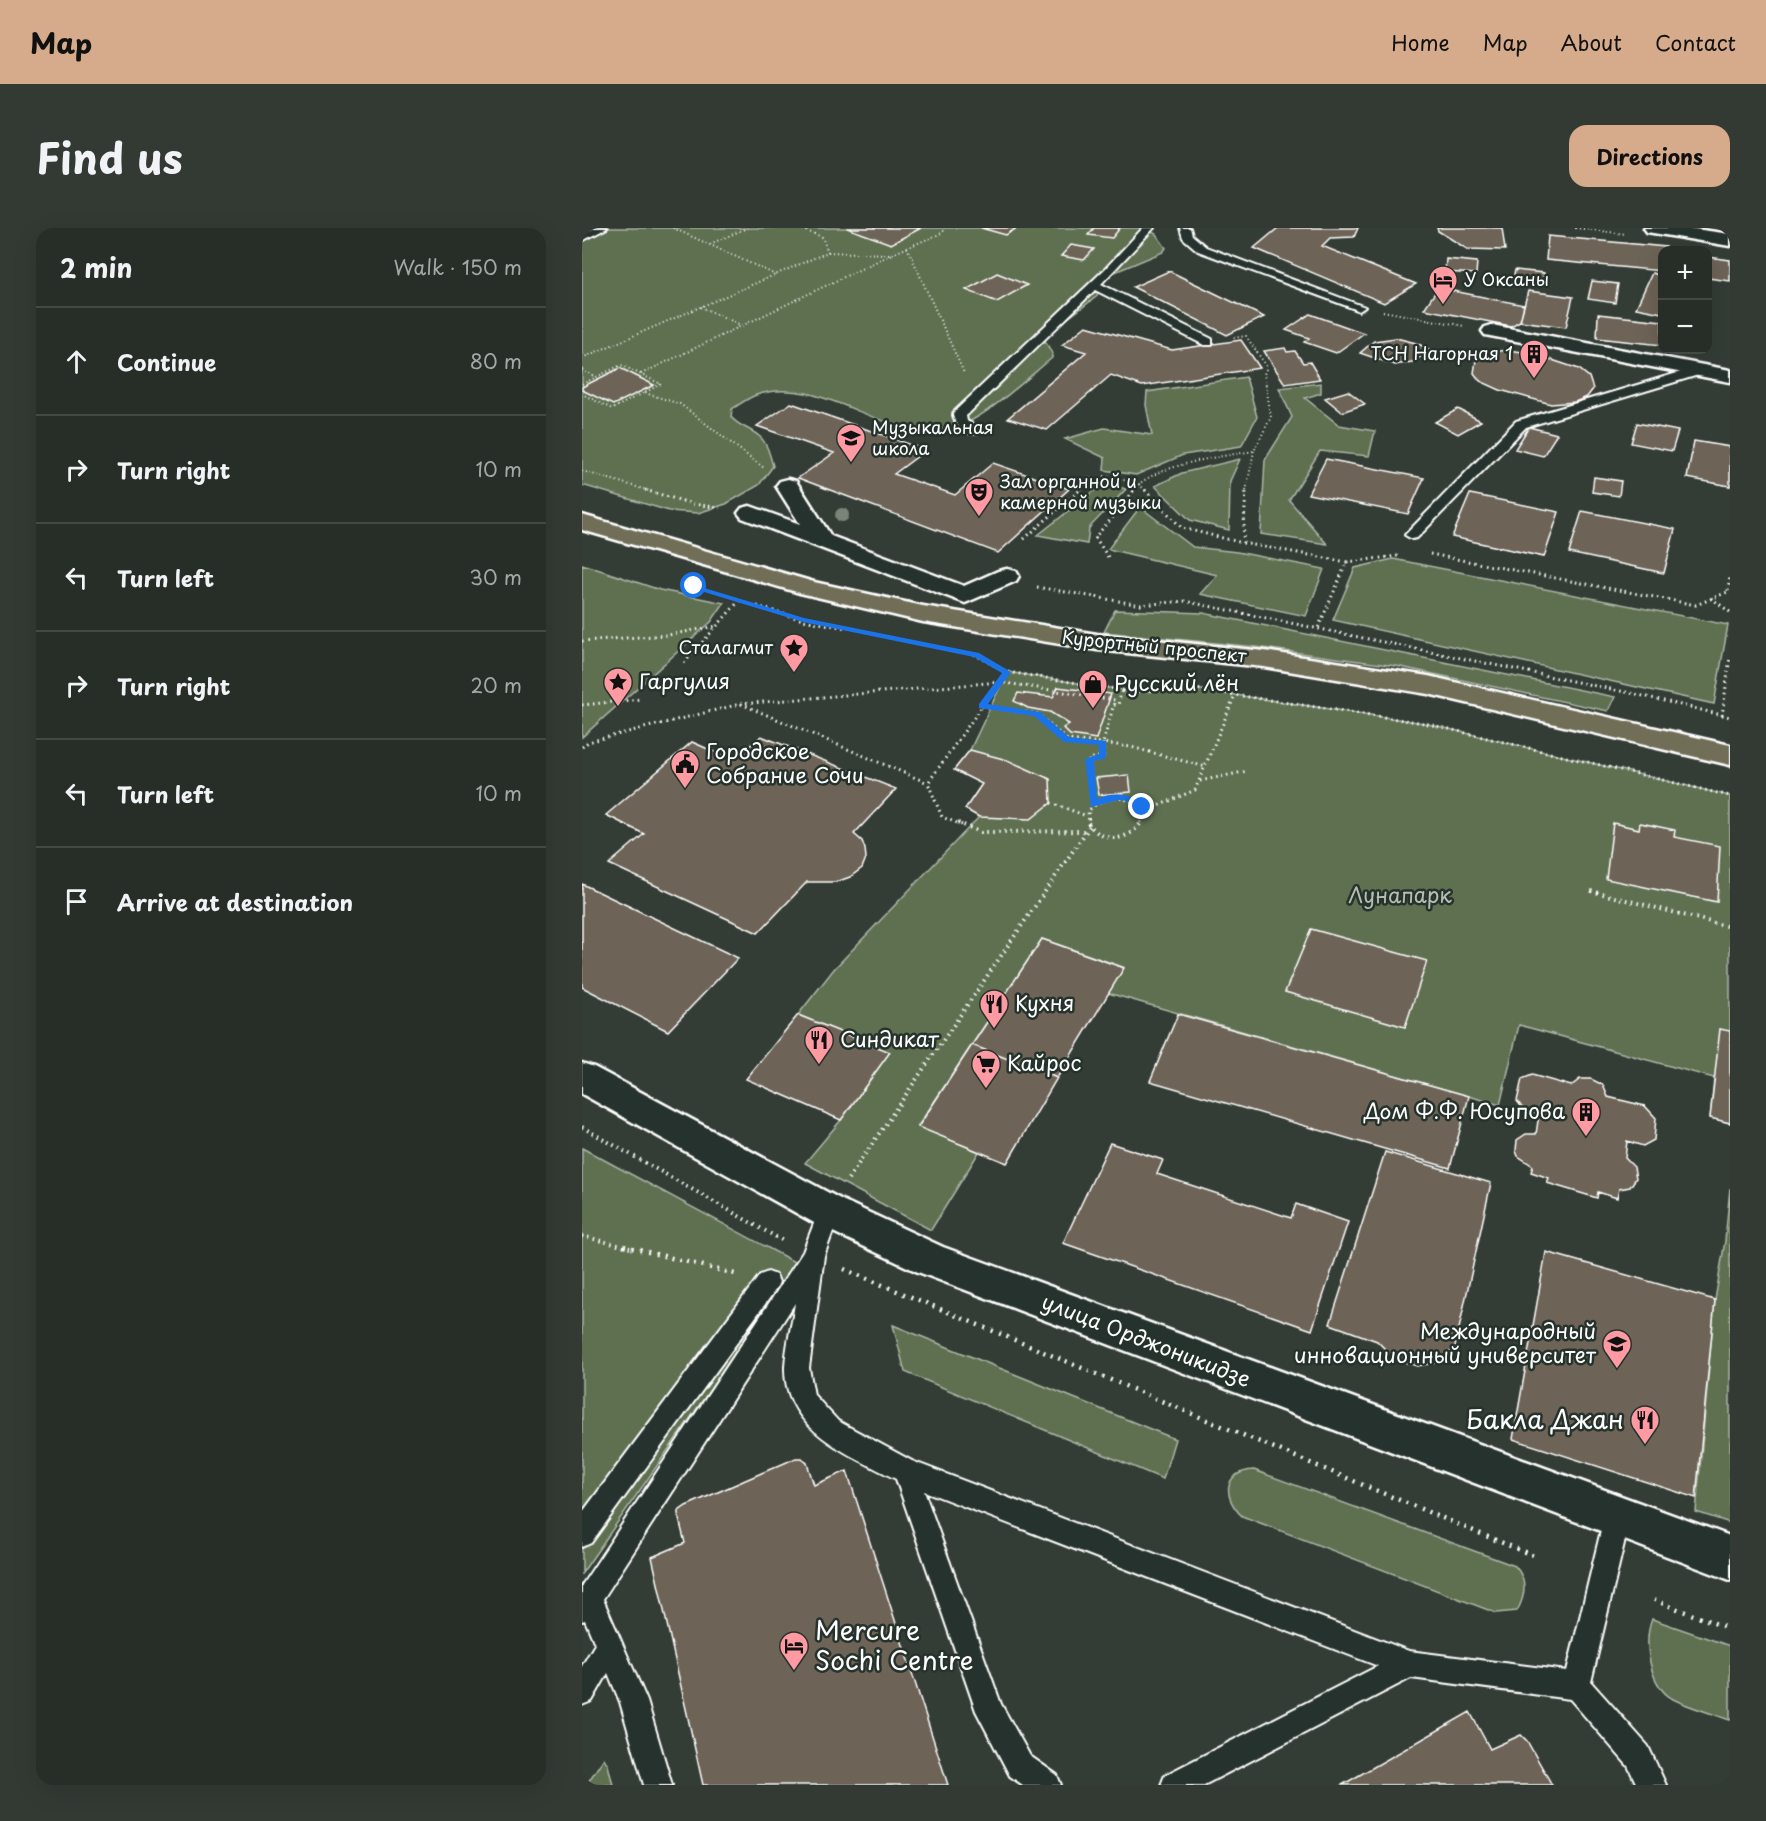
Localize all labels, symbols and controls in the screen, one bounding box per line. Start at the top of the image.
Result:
text: Map [30,21,92,64]
text: Home [1391,26,1450,58]
text: Map [1483,26,1528,58]
text: About [1561,26,1622,58]
text: Contact [1655,26,1736,58]
text: Find us [36,125,183,188]
button: Directions [1569,125,1730,187]
map controls [1658,246,1712,354]
button: + [1658,246,1712,300]
text: 2 min [60,248,133,287]
text: Walk · 150 m [393,252,522,282]
hotel icon: У Оксаны [1427,264,1459,306]
place label: У Оксаны [1464,265,1549,292]
button: − [1658,300,1712,354]
building icon: ТСН Нагорная 1 [1518,338,1550,380]
place label: ТСН Нагорная 1 [1371,339,1513,366]
icon: ahead [60,345,93,378]
text: Continue [117,345,216,378]
text: 80 m [470,346,522,376]
place label: Музыкальная школа [872,413,994,461]
school or university icon: Музыкальная школа [835,422,867,464]
icon: right [60,453,93,486]
text: Turn right [117,453,230,486]
text: 10 m [475,454,522,484]
place label: Зал органной и камерной музыки [1000,467,1162,515]
theatre icon: Зал органной и камерной музыки [963,476,995,518]
icon: left [60,561,93,594]
text: Turn left [117,561,214,594]
text: 30 m [469,562,522,592]
route start [680,572,706,598]
street label: Курортный проспект [1060,622,1248,669]
place icon: Сталагмит [778,632,810,674]
place label: Сталагмит [679,633,773,660]
place label: Гаргулия [639,664,730,696]
place icon: Гаргулия [602,666,634,708]
place label: Русский лён [1114,666,1239,698]
shop icon: Русский лён [1077,668,1109,710]
icon: right [60,669,93,702]
text: Turn right [117,669,230,702]
text: 20 m [470,670,522,700]
place label: Городское Собрание Сочи [706,734,864,790]
public building icon: Городское Собрание Сочи [669,748,701,790]
icon: left [60,777,93,810]
text: Turn left [117,777,214,810]
text: 10 m [475,778,522,808]
route end [1128,793,1154,819]
park label: Лунапарк [1348,878,1452,910]
icon: arrive [60,885,93,918]
text: Arrive at destination [117,885,353,918]
place label: Кухня [1015,986,1074,1018]
restaurant icon: Кухня [978,988,1010,1030]
place label: Синдикат [840,1022,939,1054]
restaurant icon: Синдикат [803,1024,835,1066]
place label: Кайрос [1007,1046,1081,1078]
supermarket icon: Кайрос [970,1048,1002,1090]
place label: Дом Ф.Ф. Юсупова [1363,1094,1565,1126]
building icon: Дом Ф.Ф. Юсупова [1570,1096,1602,1138]
street label: улица Орджоникидзе [1037,1284,1256,1394]
place label: Международный инновационный университет [1294,1314,1597,1370]
school or university icon: Международный инновационный университет [1601,1328,1633,1370]
place label: Бакла Джан [1466,1399,1624,1438]
restaurant icon: Бакла Джан [1629,1404,1661,1446]
place label: Mercure Sochi Centre [815,1610,974,1679]
hotel icon: Mercure Sochi Centre [778,1630,810,1672]

